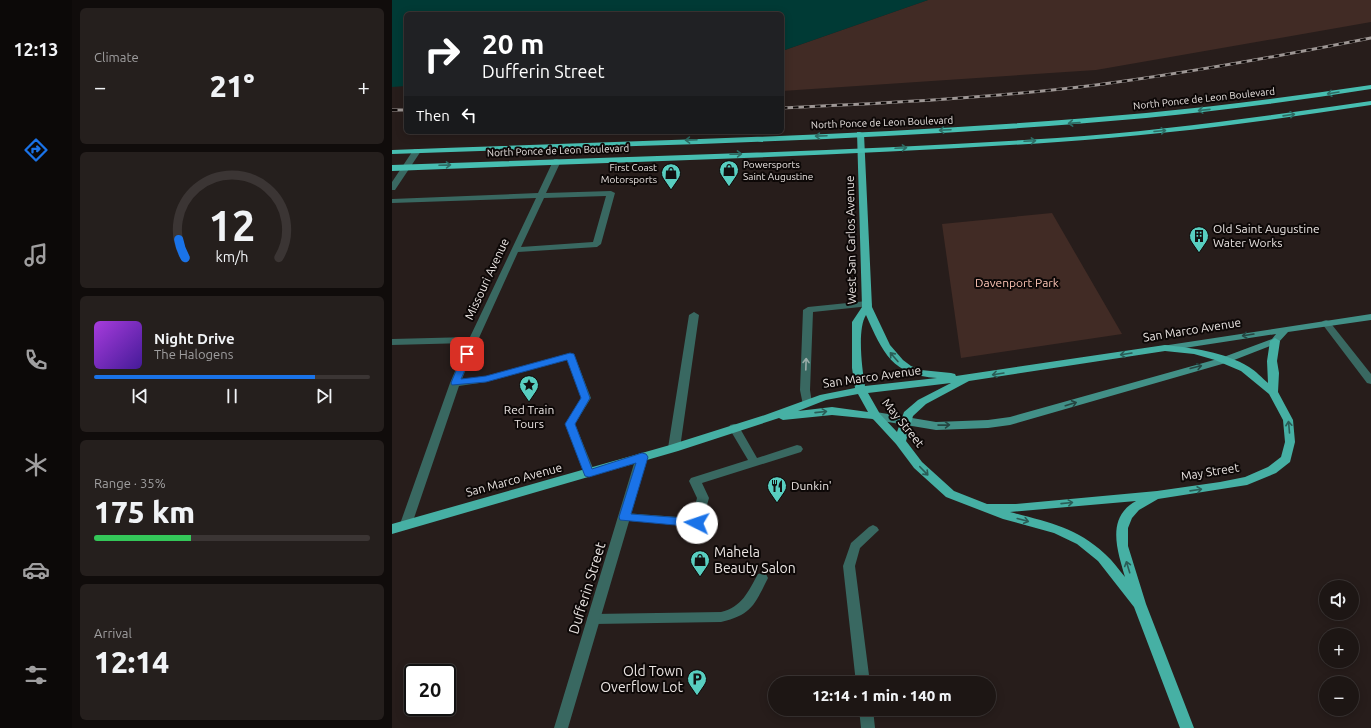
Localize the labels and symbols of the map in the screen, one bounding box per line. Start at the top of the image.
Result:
street label: North Ponce de Leon Boulevard [1133,86,1276,111]
one-way arrow [1326,89,1339,97]
one-way arrow [1198,107,1211,114]
one-way arrow [1282,111,1295,119]
street label: North Ponce de Leon Boulevard [811,115,954,130]
one-way arrow [1068,119,1081,126]
one-way arrow [938,127,951,134]
one-way arrow [1153,127,1166,134]
one-way arrow [815,132,828,139]
one-way arrow [685,137,698,144]
one-way arrow [1023,138,1036,145]
street label: North Ponce de Leon Boulevard [487,143,630,158]
one-way arrow [894,144,907,151]
one-way arrow [729,150,742,158]
shop icon: Powersports Saint Augustine [718,159,740,187]
place label: Powersports Saint Augustine [743,159,813,182]
one-way arrow [438,162,451,169]
place label: First Coast Motorsports [601,162,657,185]
shop icon: First Coast Motorsports [660,162,682,190]
street label: West San Carlos Avenue [843,175,858,305]
place label: Old Saint Augustine Water Works [1213,222,1320,249]
building icon: Old Saint Augustine Water Works [1188,225,1210,253]
street label: Missouri Avenue [462,236,511,322]
park label: Davenport Park [975,276,1059,289]
street label: San Marco Avenue [1142,315,1242,344]
one-way arrow [1242,332,1255,340]
pin [450,337,484,371]
one-way arrow [1120,350,1133,358]
one-way arrow [889,352,898,362]
one-way arrow [802,358,809,371]
street label: San Marco Avenue [822,363,922,390]
one-way arrow [1190,363,1203,371]
one-way arrow [992,370,1005,378]
place icon: Red Train Tours [518,374,540,402]
street label: May Street [880,396,927,450]
one-way arrow [1065,400,1078,407]
place label: Red Train Tours [504,403,554,430]
one-way arrow [814,408,827,416]
one-way arrow [1285,421,1293,434]
one-way arrow [937,422,950,429]
street label: San Marco Avenue [464,460,563,499]
street label: May Street [1180,460,1240,483]
one-way arrow [919,466,929,476]
restaurant icon: Dunkin' [766,475,788,503]
place label: Dunkin' [791,479,832,492]
one-way arrow [1189,486,1202,494]
one-way arrow [1060,500,1073,507]
position arrow [676,502,718,544]
one-way arrow [1017,517,1030,524]
street label: Dufferin Street [565,540,609,636]
place label: Mahela Beauty Salon [714,544,796,576]
shop icon: Mahela Beauty Salon [689,549,711,577]
one-way arrow [1124,561,1131,574]
place label: Old Town Overflow Lot [600,663,683,695]
speed limit sign: 20 [404,664,456,716]
parking icon: Old Town Overflow Lot [686,668,708,696]

